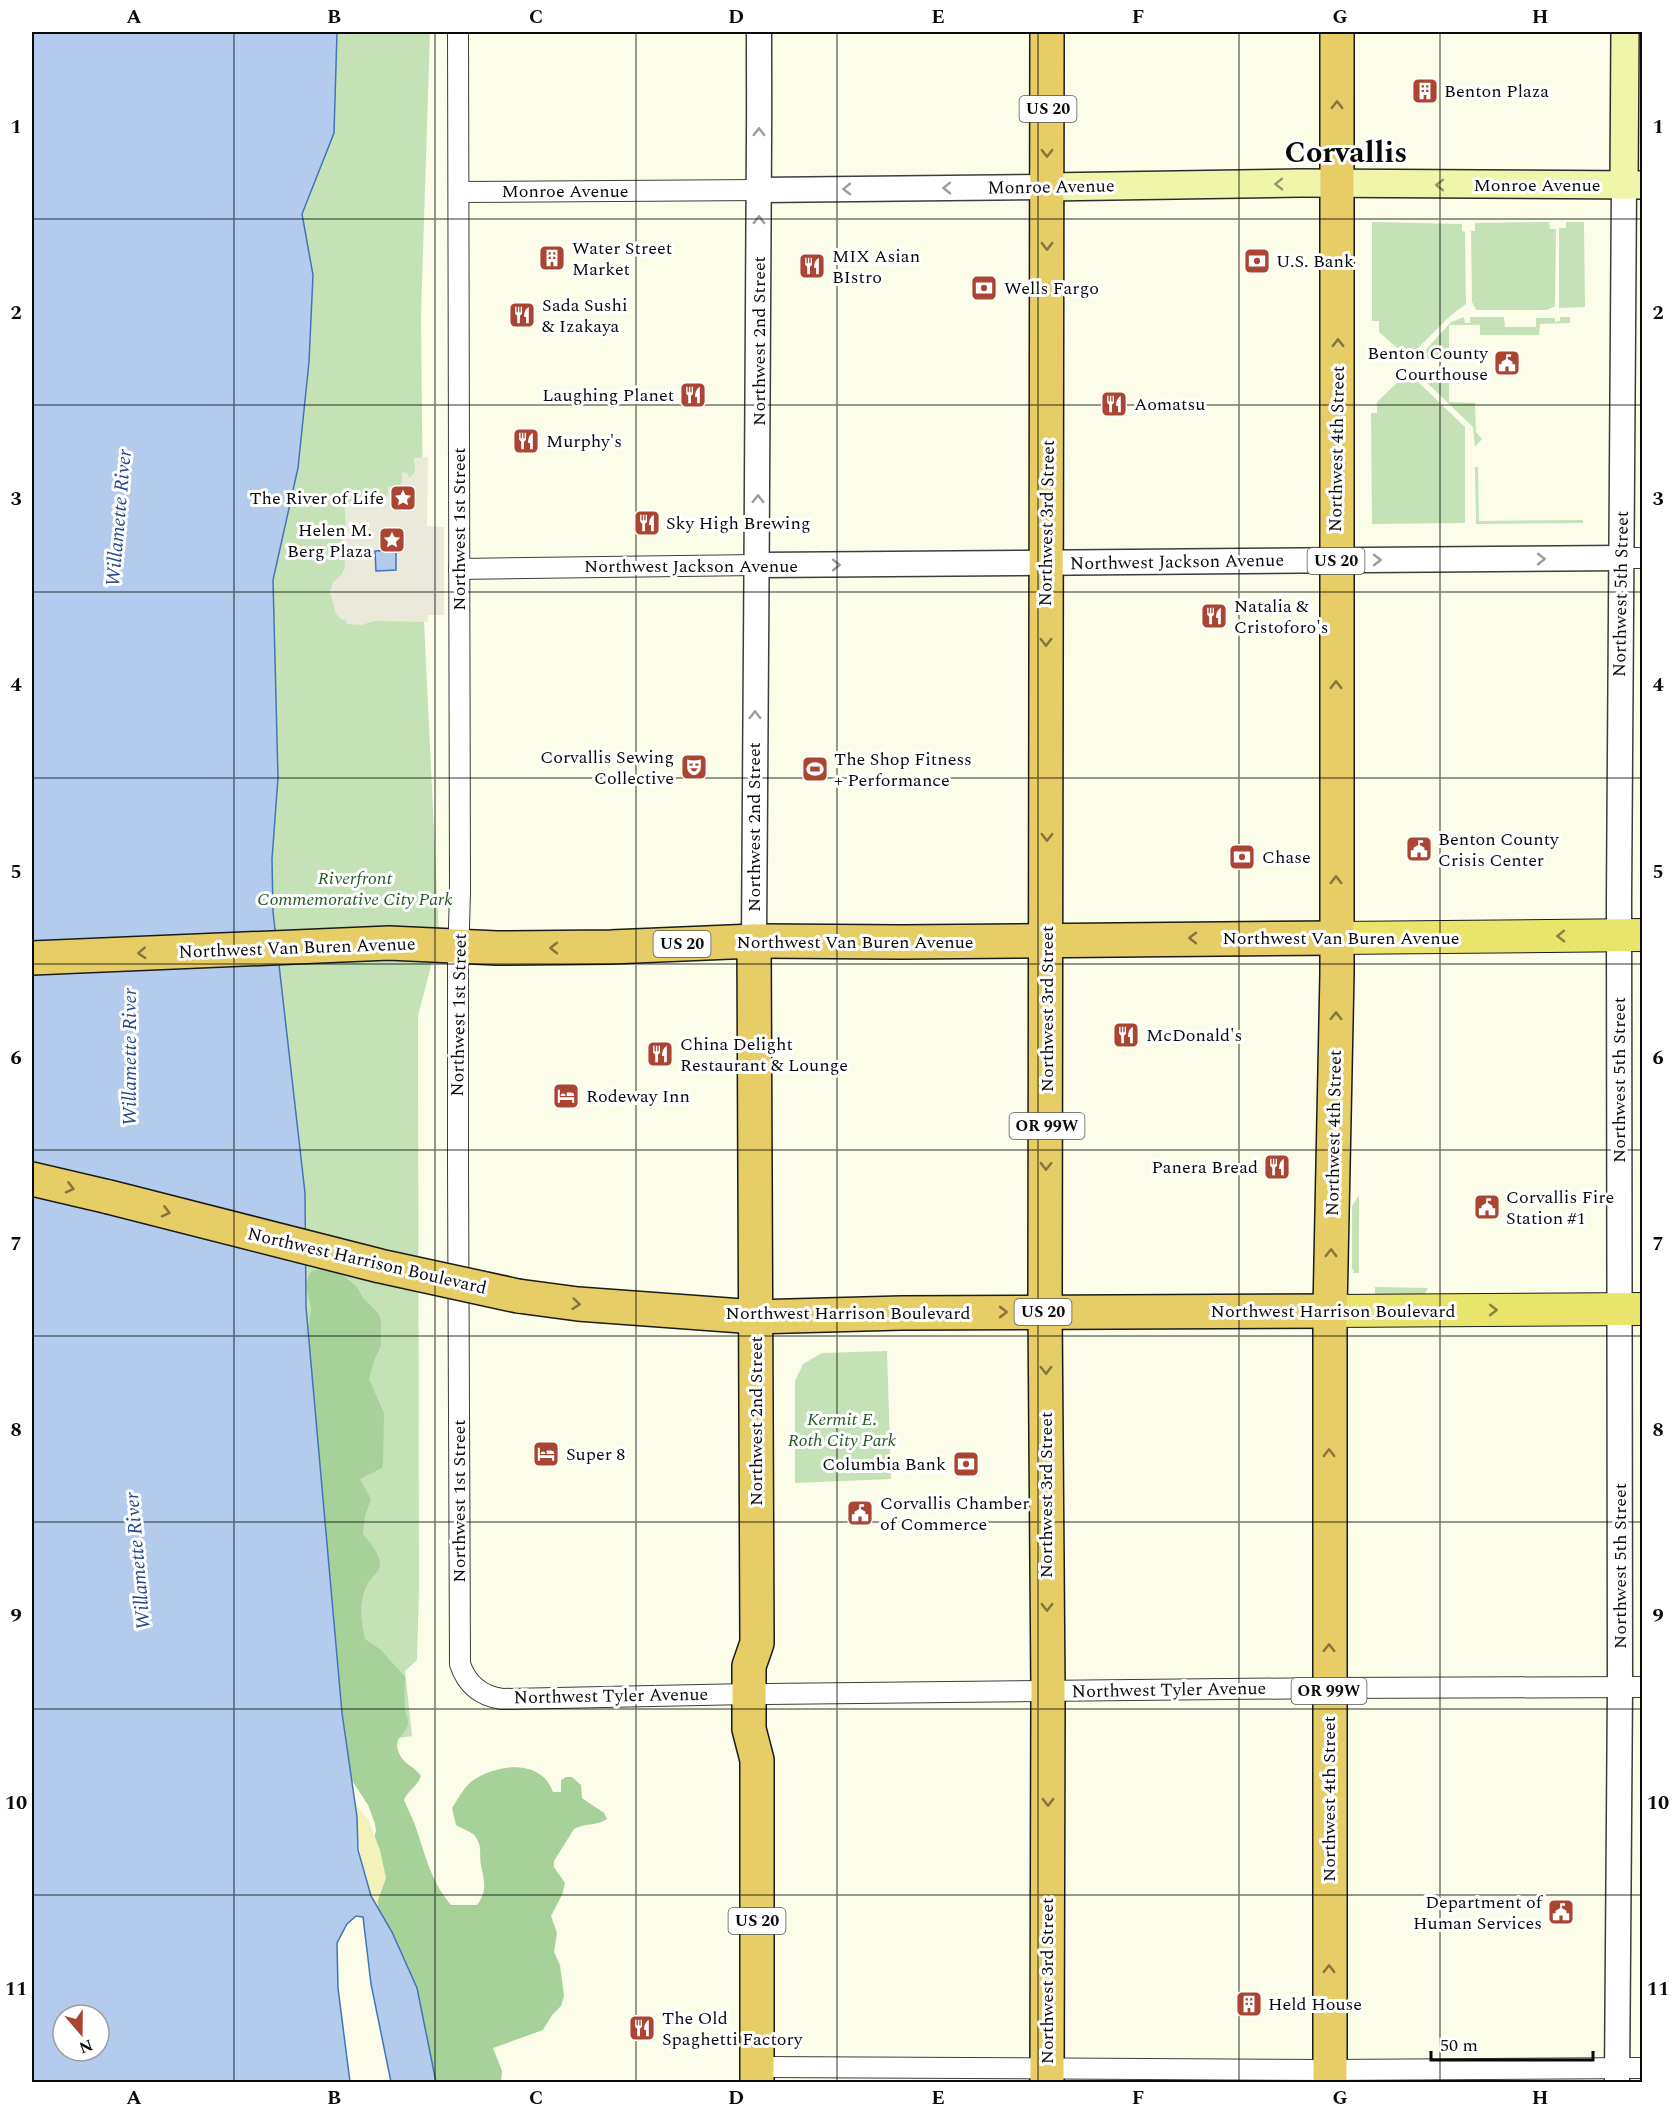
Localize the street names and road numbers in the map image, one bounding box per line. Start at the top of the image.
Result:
road number: US 20 [1020,96,1076,122]
street label: Monroe Avenue [987,172,1115,202]
street label: Monroe Avenue [1473,172,1601,199]
street label: Monroe Avenue [501,178,629,205]
street label: Northwest 2nd Street [746,256,773,426]
street label: Northwest 4th Street [1322,366,1352,532]
street label: Northwest 3rd Street [1032,439,1062,607]
street label: Northwest 1st Street [446,447,473,611]
street label: Northwest 5th Street [1606,511,1636,677]
street label: Northwest Jackson Avenue [1070,547,1284,577]
road number: US 20 [1308,548,1364,574]
street label: Northwest Jackson Avenue [584,553,798,580]
street label: Northwest 2nd Street [741,742,768,912]
street label: Northwest Van Buren Avenue [1222,925,1460,952]
street label: Northwest 3rd Street [1034,926,1061,1092]
street label: Northwest Van Buren Avenue [736,929,974,956]
street label: Northwest Van Buren Avenue [178,930,416,966]
road number: US 20 [654,931,710,957]
street label: Northwest 1st Street [444,933,474,1097]
street label: Northwest 5th Street [1606,997,1633,1163]
street label: Northwest 4th Street [1319,1050,1349,1216]
road number: OR 99W [1010,1113,1084,1139]
street label: Northwest Harrison Boulevard [245,1220,489,1302]
street label: Northwest Harrison Boulevard [1211,1298,1455,1325]
road number: US 20 [1014,1299,1072,1325]
street label: Northwest Harrison Boulevard [726,1300,970,1327]
street label: Northwest 2nd Street [743,1336,770,1506]
street label: Northwest 3rd Street [1033,1412,1060,1578]
street label: Northwest 1st Street [446,1419,473,1583]
street label: Northwest 5th Street [1607,1483,1634,1649]
street label: Northwest Tyler Avenue [1072,1675,1266,1705]
road number: OR 99W [1292,1678,1366,1704]
street label: Northwest Tyler Avenue [514,1681,708,1711]
street label: Northwest 4th Street [1316,1716,1343,1882]
street label: Northwest 3rd Street [1034,1898,1061,2064]
road number: US 20 [728,1908,786,1934]

